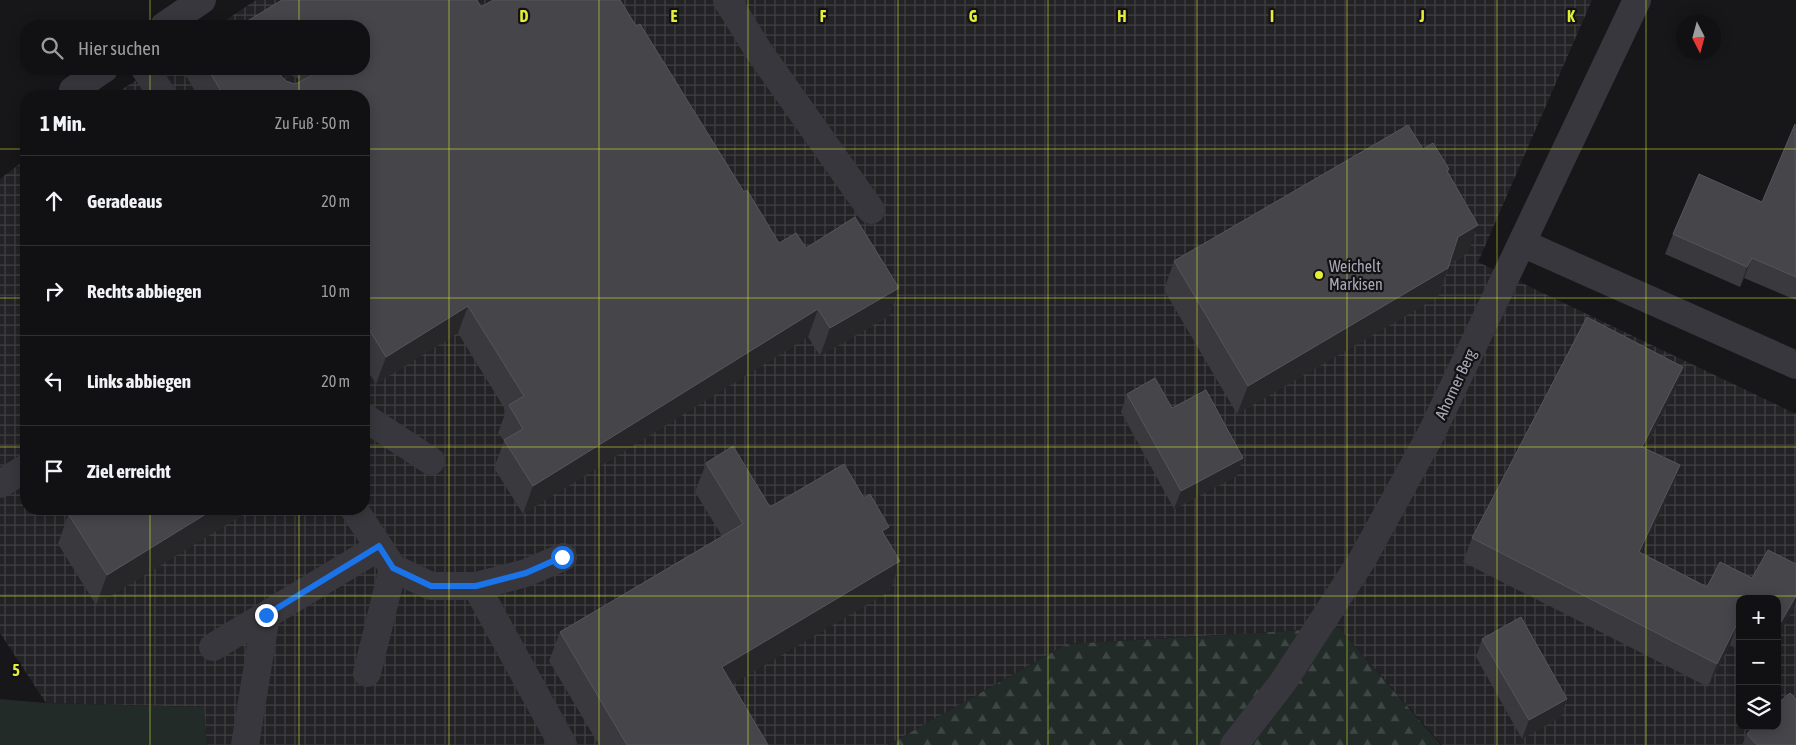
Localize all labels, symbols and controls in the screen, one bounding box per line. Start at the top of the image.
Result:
text: D [520,7,529,25]
text: E [671,7,678,25]
text: F [820,7,827,25]
text: G [969,7,978,25]
text: H [1117,7,1127,25]
text: I [1270,7,1274,25]
text: J [1418,7,1425,25]
text: K [1567,7,1575,25]
north arrow [1676,15,1721,60]
search box [20,20,370,75]
icon: search [38,34,66,62]
text: Hier suchen [78,37,160,59]
text: 1 Min. [40,111,86,135]
text: Zu Fuß · 50 m [275,114,350,132]
icon: ahead [40,187,68,215]
text: Geradeaus [87,190,162,212]
text: 20 m [321,192,350,210]
place label: Weichelt Markisen [1329,257,1383,293]
marker: Weichelt Markisen [1313,269,1325,281]
icon: right [40,277,68,305]
text: Rechts abbiegen [87,280,202,302]
text: 10 m [321,282,350,300]
street label: Ahorner Berg [1431,346,1480,423]
icon: left [40,367,68,395]
text: Links abbiegen [87,370,191,392]
text: 20 m [321,372,350,390]
icon: arrive [40,457,68,485]
text: Ziel erreicht [87,460,171,482]
route start [551,546,574,569]
map controls [1736,595,1781,730]
button: + [1736,595,1781,640]
route end [255,604,278,627]
button: − [1736,640,1781,685]
text: 5 [12,661,20,679]
button: layers [1736,685,1781,730]

